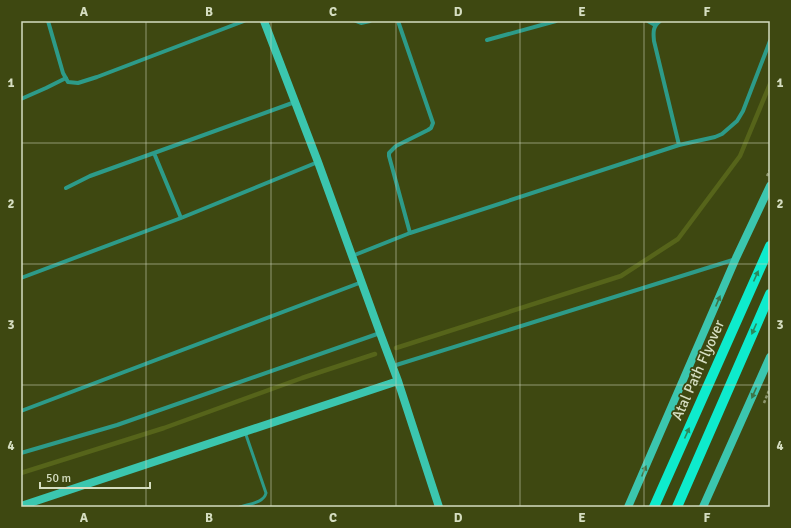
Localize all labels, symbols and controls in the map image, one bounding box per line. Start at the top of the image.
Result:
text: A [80,4,89,20]
text: B [205,4,213,20]
text: C [329,4,337,20]
text: D [454,4,463,20]
text: E [578,4,586,20]
text: F [704,4,711,20]
text: 1 [7,75,15,91]
text: 1 [776,75,784,91]
text: 2 [7,196,15,212]
text: 2 [776,196,784,212]
one-way arrow [753,270,759,281]
one-way arrow [715,295,721,306]
text: 3 [7,317,15,333]
street label: Atal Path Flyover [668,317,728,423]
text: 3 [776,317,784,333]
one-way arrow [751,324,757,336]
one-way arrow [751,387,757,398]
one-way arrow [683,427,690,439]
text: 4 [7,438,15,454]
text: 4 [776,438,784,454]
scale bar [40,464,150,490]
one-way arrow [641,466,647,477]
text: 50 m [46,471,71,486]
text: A [80,510,89,526]
text: B [205,510,213,526]
text: C [329,510,337,526]
text: D [454,510,463,526]
text: E [578,510,586,526]
text: F [704,510,711,526]

